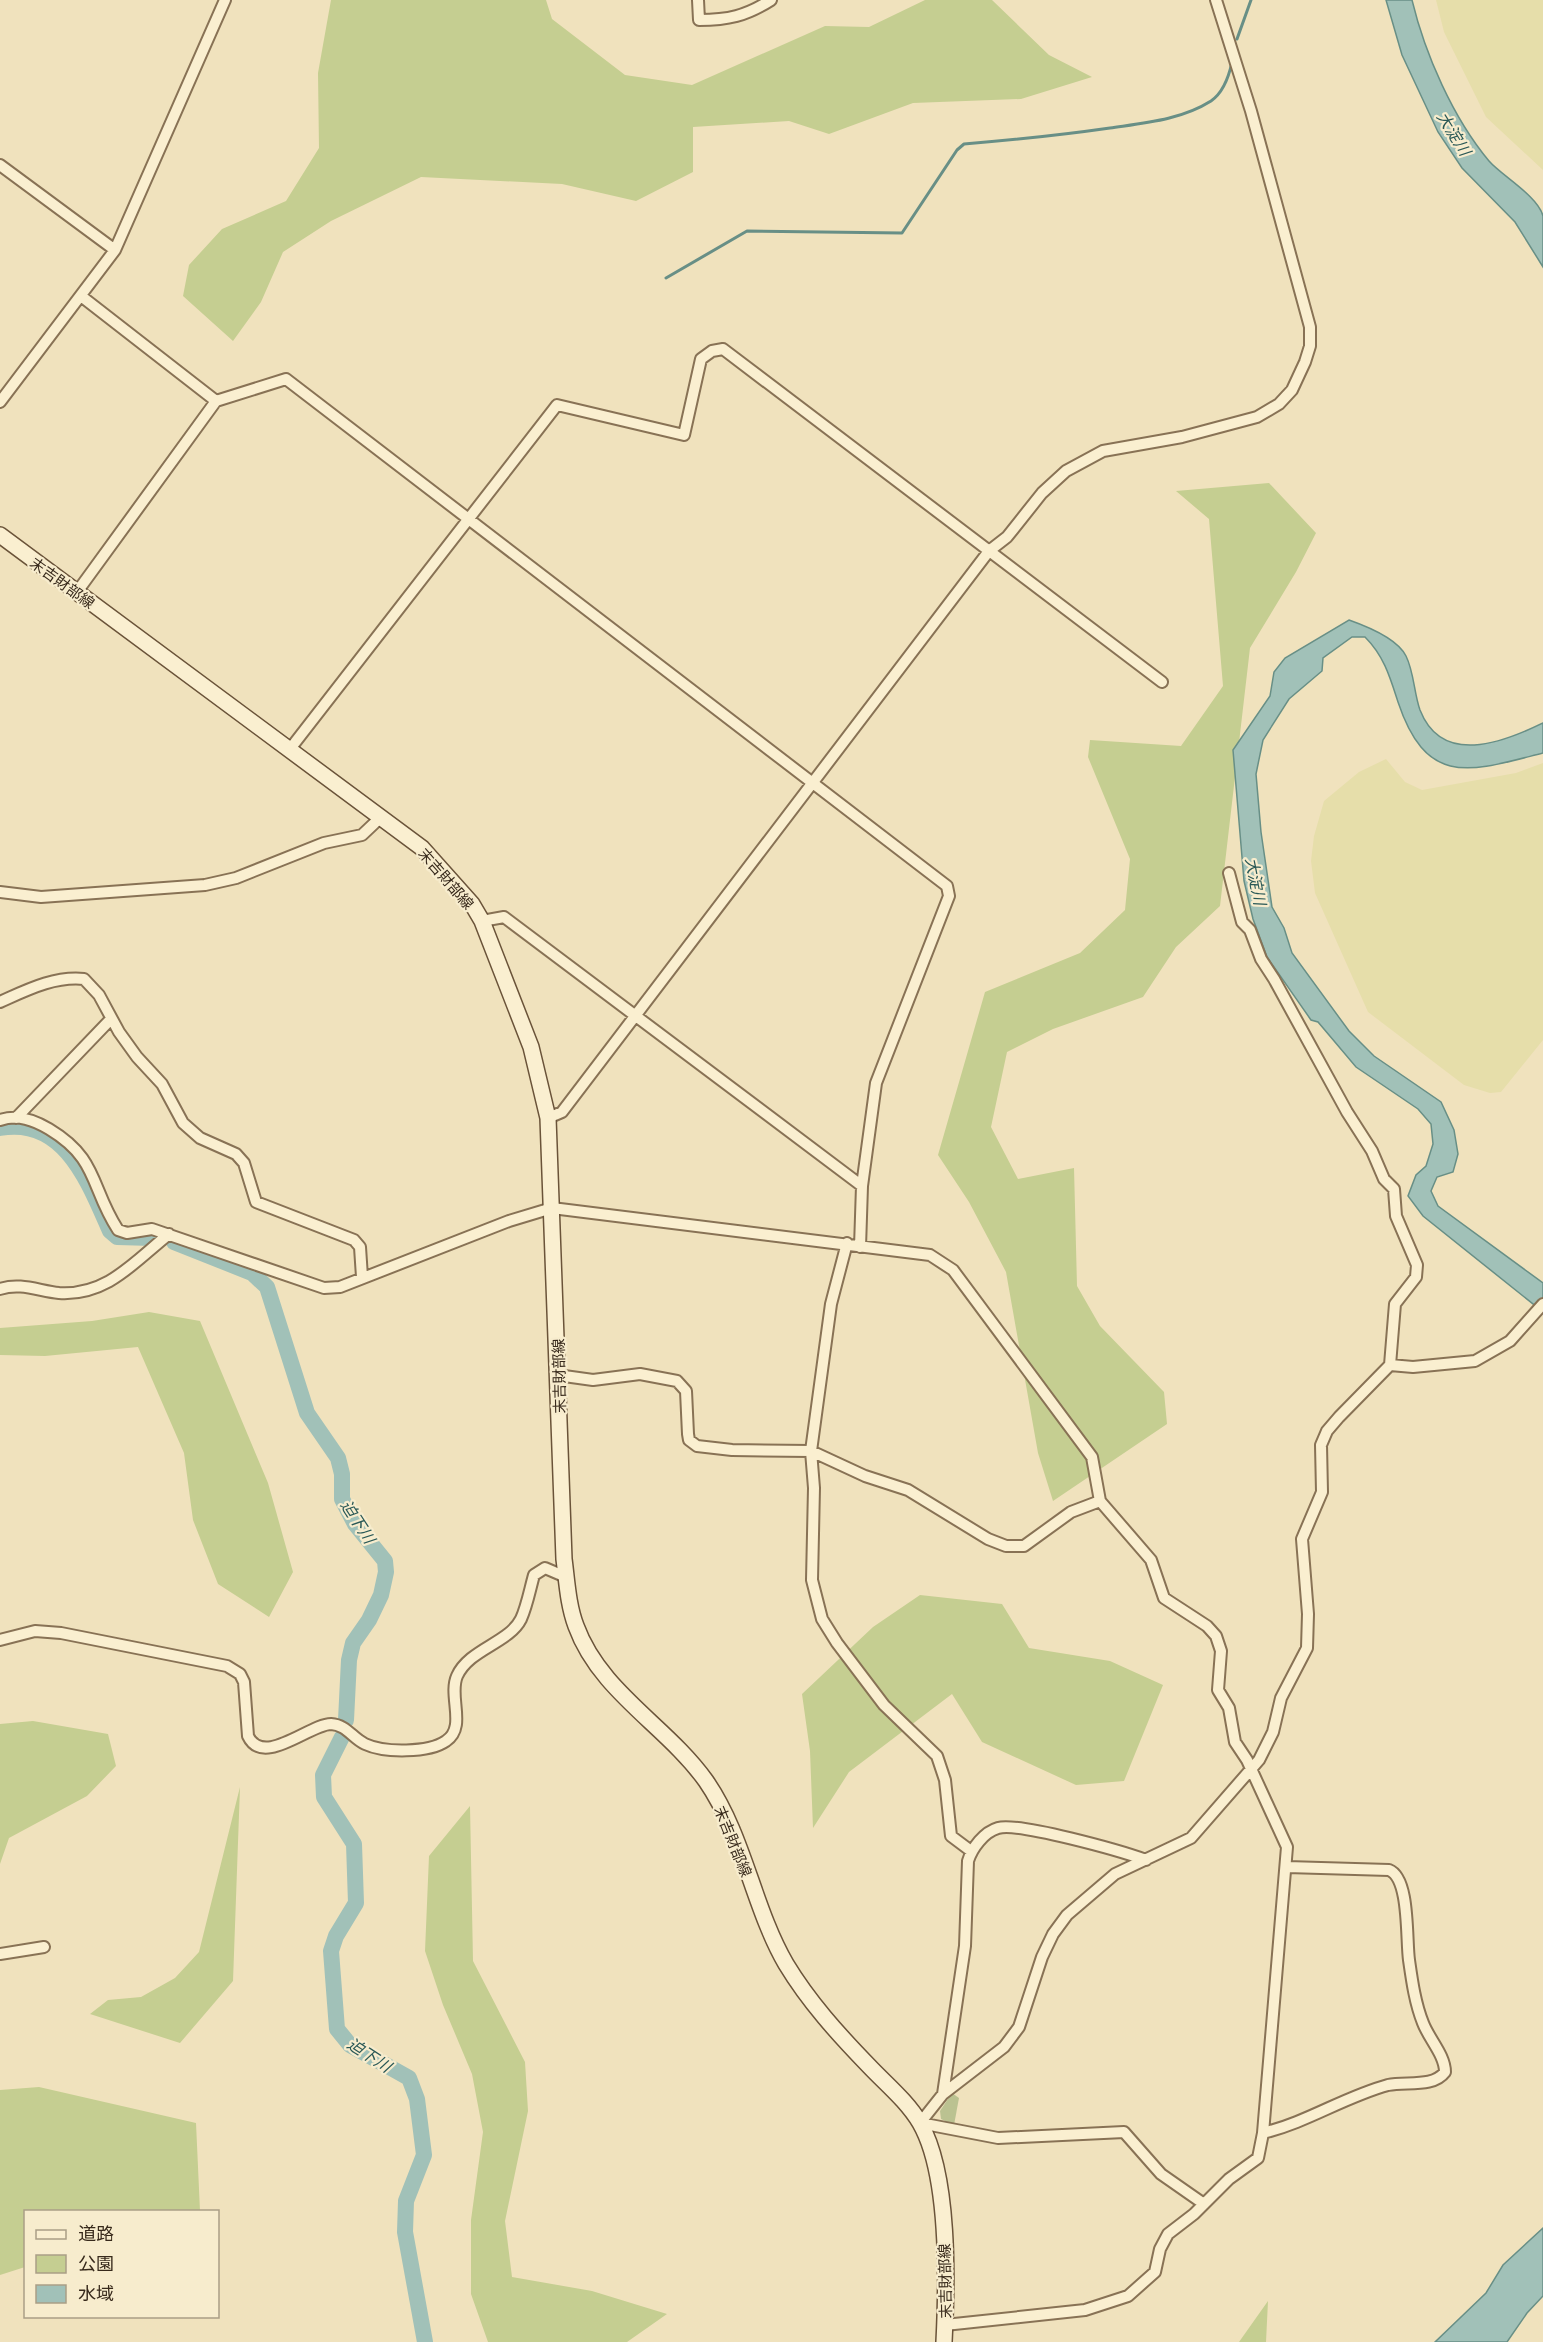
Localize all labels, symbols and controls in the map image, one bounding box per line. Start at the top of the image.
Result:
water label: 大淀川 [1432,106,1479,161]
street label: 末吉財部線 [26,551,100,613]
street label: 末吉財部線 [414,842,480,914]
water label: 大淀川 [1241,855,1274,909]
street label: 末吉財部線 [546,1338,570,1414]
water label: 迫下川 [336,1494,383,1549]
street label: 末吉財部線 [709,1802,759,1880]
water label: 迫下川 [343,2031,398,2078]
legend [24,2210,219,2318]
text: 道路 [78,2219,114,2246]
street label: 末吉財部線 [932,2243,956,2319]
text: 公園 [78,2249,114,2276]
text: 水域 [78,2279,114,2306]

